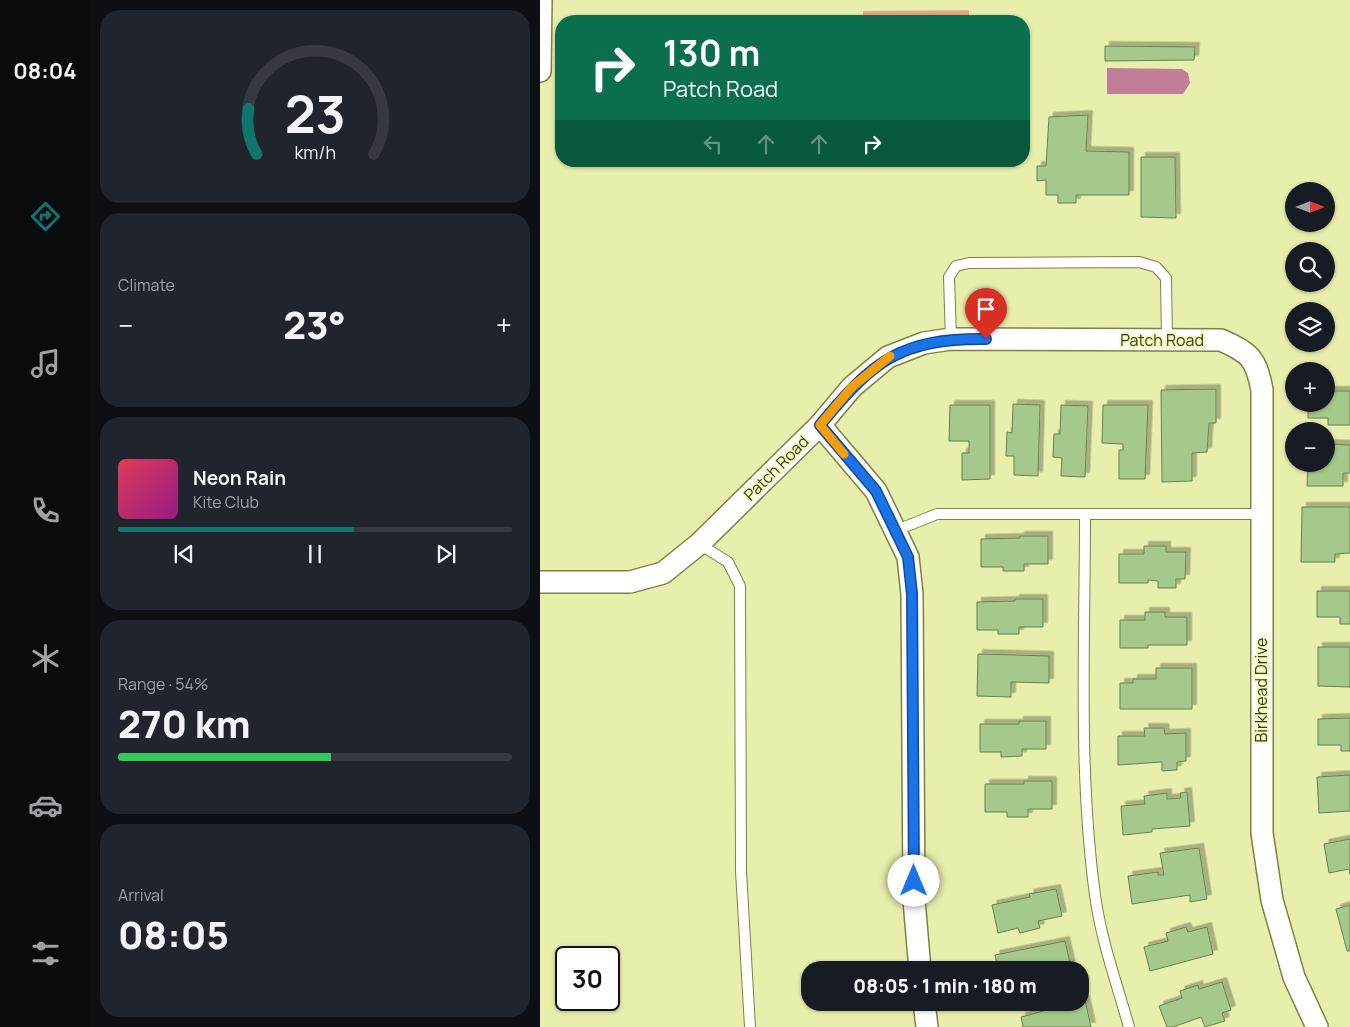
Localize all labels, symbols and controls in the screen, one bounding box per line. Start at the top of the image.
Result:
text: 130 m [663,29,760,77]
icon: right [580,35,645,100]
text: 08:04 [13,56,77,86]
text: Patch Road [663,74,778,104]
text: 23 [284,78,346,149]
icon: left [699,130,727,158]
icon: ahead [752,130,780,158]
icon: ahead [805,130,833,158]
icon: right [858,130,886,158]
text: km/h [294,140,336,164]
north arrow [1285,182,1335,232]
map controls [1285,182,1335,472]
icon: directions [28,199,63,234]
button: search [1285,242,1335,292]
text: Climate [118,274,175,296]
pin [965,288,1007,339]
icon: arrive [972,295,1000,323]
text: 23° [283,298,346,350]
button: layers [1285,302,1335,352]
text: − [118,306,133,344]
text: + [496,306,512,344]
street label: Patch Road [1120,329,1204,351]
icon: music [28,346,63,381]
button: + [1285,362,1335,412]
button: − [1285,422,1335,472]
street label: Patch Road [739,431,813,505]
text: Neon Rain [193,465,286,491]
text: Kite Club [193,491,259,513]
icon: phone [28,493,63,528]
icon: previous [170,540,198,568]
icon: pause [301,540,329,568]
icon: next [432,540,460,568]
street label: Birkhead Drive [1250,638,1272,742]
icon: climate [28,641,63,676]
text: Range · 54% [118,673,208,695]
text: 270 km [118,697,251,749]
icon: car [28,788,63,823]
position arrow [887,854,939,906]
text: Arrival [118,884,164,906]
text: 08:05 [118,908,229,960]
icon: filters [28,936,63,971]
speed limit sign: 30 [555,946,620,1011]
text: 08:05 · 1 min · 180 m [853,973,1037,999]

